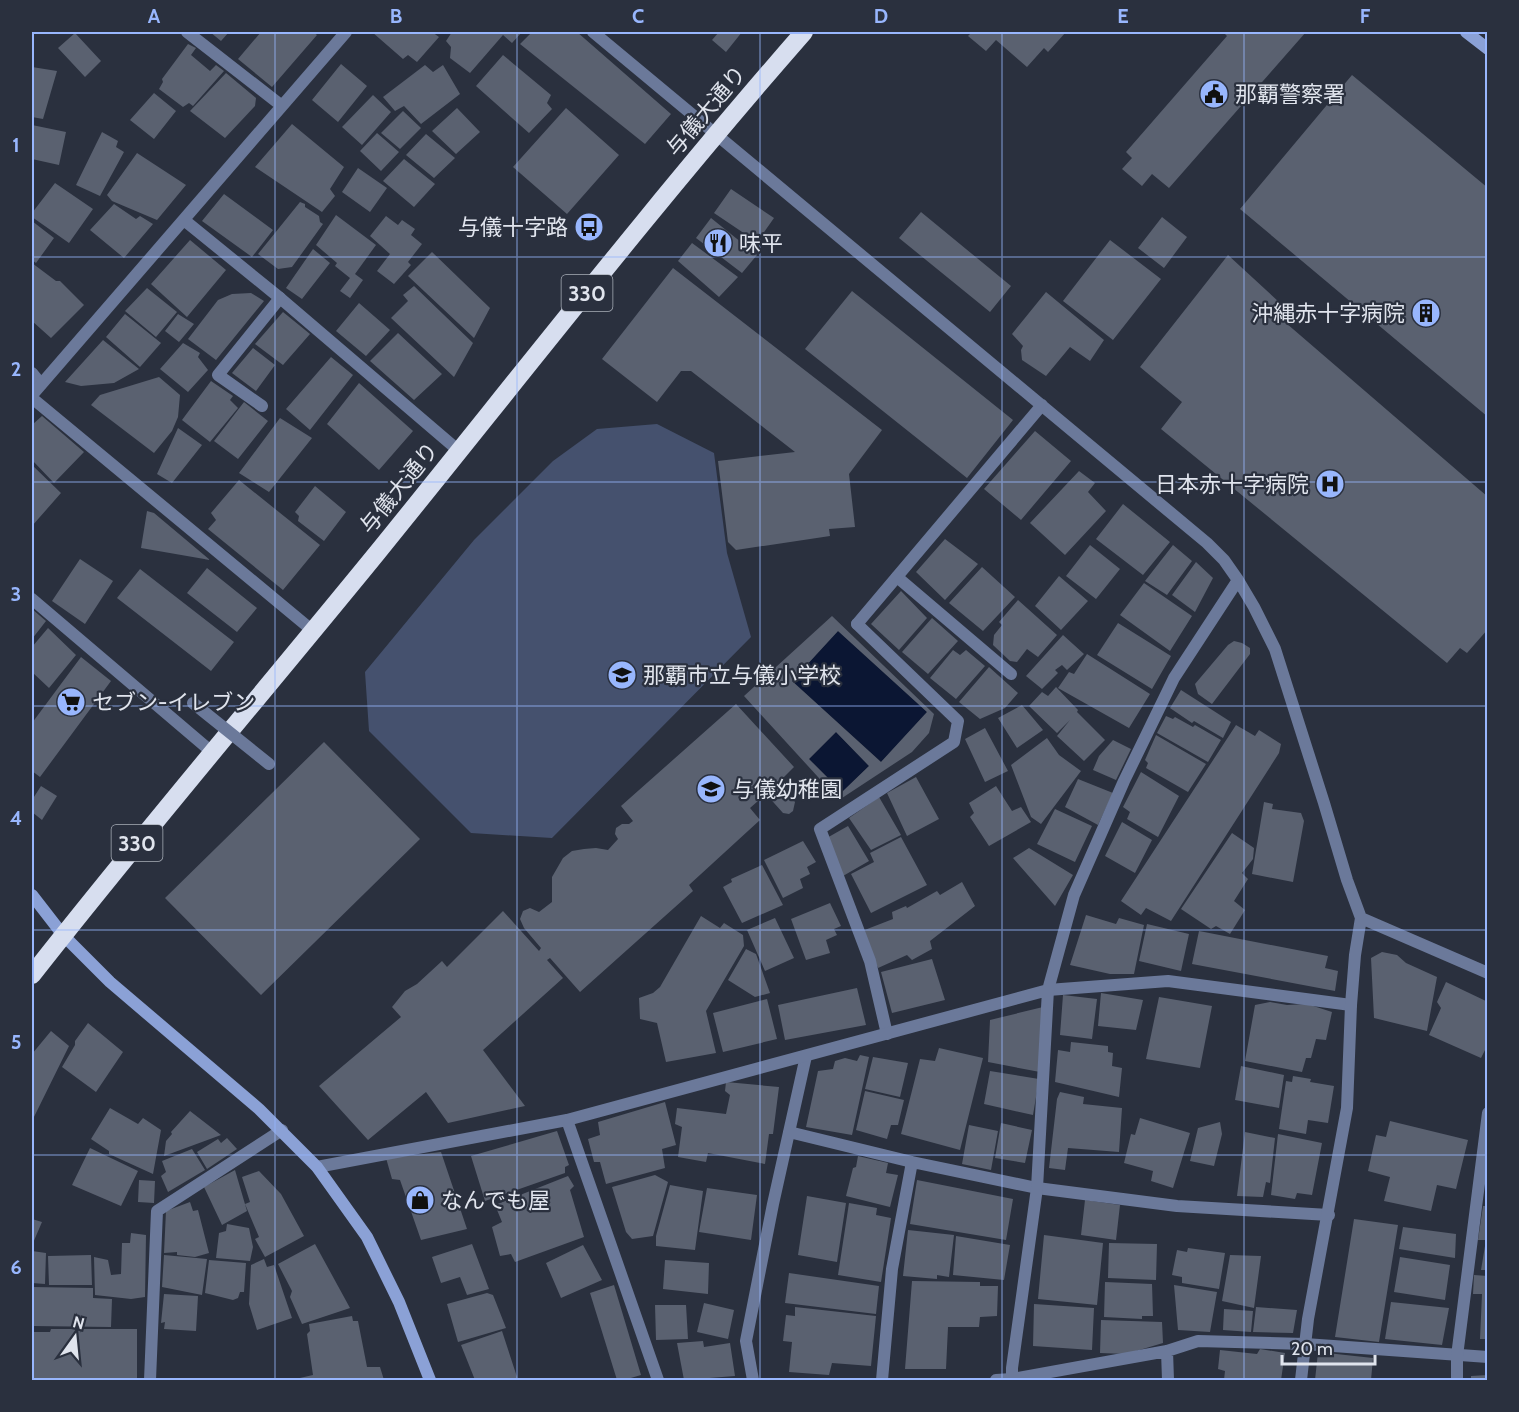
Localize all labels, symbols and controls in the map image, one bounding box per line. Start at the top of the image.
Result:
text: A [148,4,161,28]
text: B [390,4,402,28]
text: C [632,4,644,28]
text: D [874,4,888,28]
text: E [1117,4,1129,28]
text: F [1360,4,1371,28]
street label: 与儀大通り [660,60,752,162]
public building icon: 那覇警察署 [1198,78,1230,110]
place label: 那覇警察署 [1235,81,1345,108]
text: 1 [12,133,20,157]
bus stop icon: 与儀十字路 [573,211,605,243]
place label: 与儀十字路 [458,214,568,241]
restaurant icon: 味平 [702,227,734,259]
place label: 味平 [739,230,783,257]
road number: 330 [562,275,612,311]
building icon: 沖縄赤十字病院 [1410,297,1442,329]
place label: 沖縄赤十字病院 [1251,300,1405,327]
text: 2 [11,357,21,381]
street label: 与儀大通り [354,437,444,539]
hospital icon: 日本赤十字病院 [1314,468,1346,500]
place label: 日本赤十字病院 [1155,471,1309,498]
text: 3 [11,582,21,606]
school or university icon: 那覇市立与儀小学校 [606,659,638,691]
place label: 那覇市立与儀小学校 [643,662,841,689]
supermarket icon: セブン-イレブン [55,686,87,718]
place label: セブン-イレブン [92,689,255,716]
school or university icon: 与儀幼稚園 [695,773,727,805]
place label: 与儀幼稚園 [732,776,842,803]
text: 4 [10,806,22,830]
road number: 330 [112,825,162,861]
text: 5 [11,1030,21,1054]
shop icon: なんでも屋 [404,1184,436,1216]
place label: なんでも屋 [441,1187,550,1214]
text: 6 [10,1255,22,1279]
north arrow [45,1307,105,1367]
text: N [71,1312,87,1334]
scale bar [1282,1328,1375,1366]
text: 20 m [1291,1338,1333,1360]

